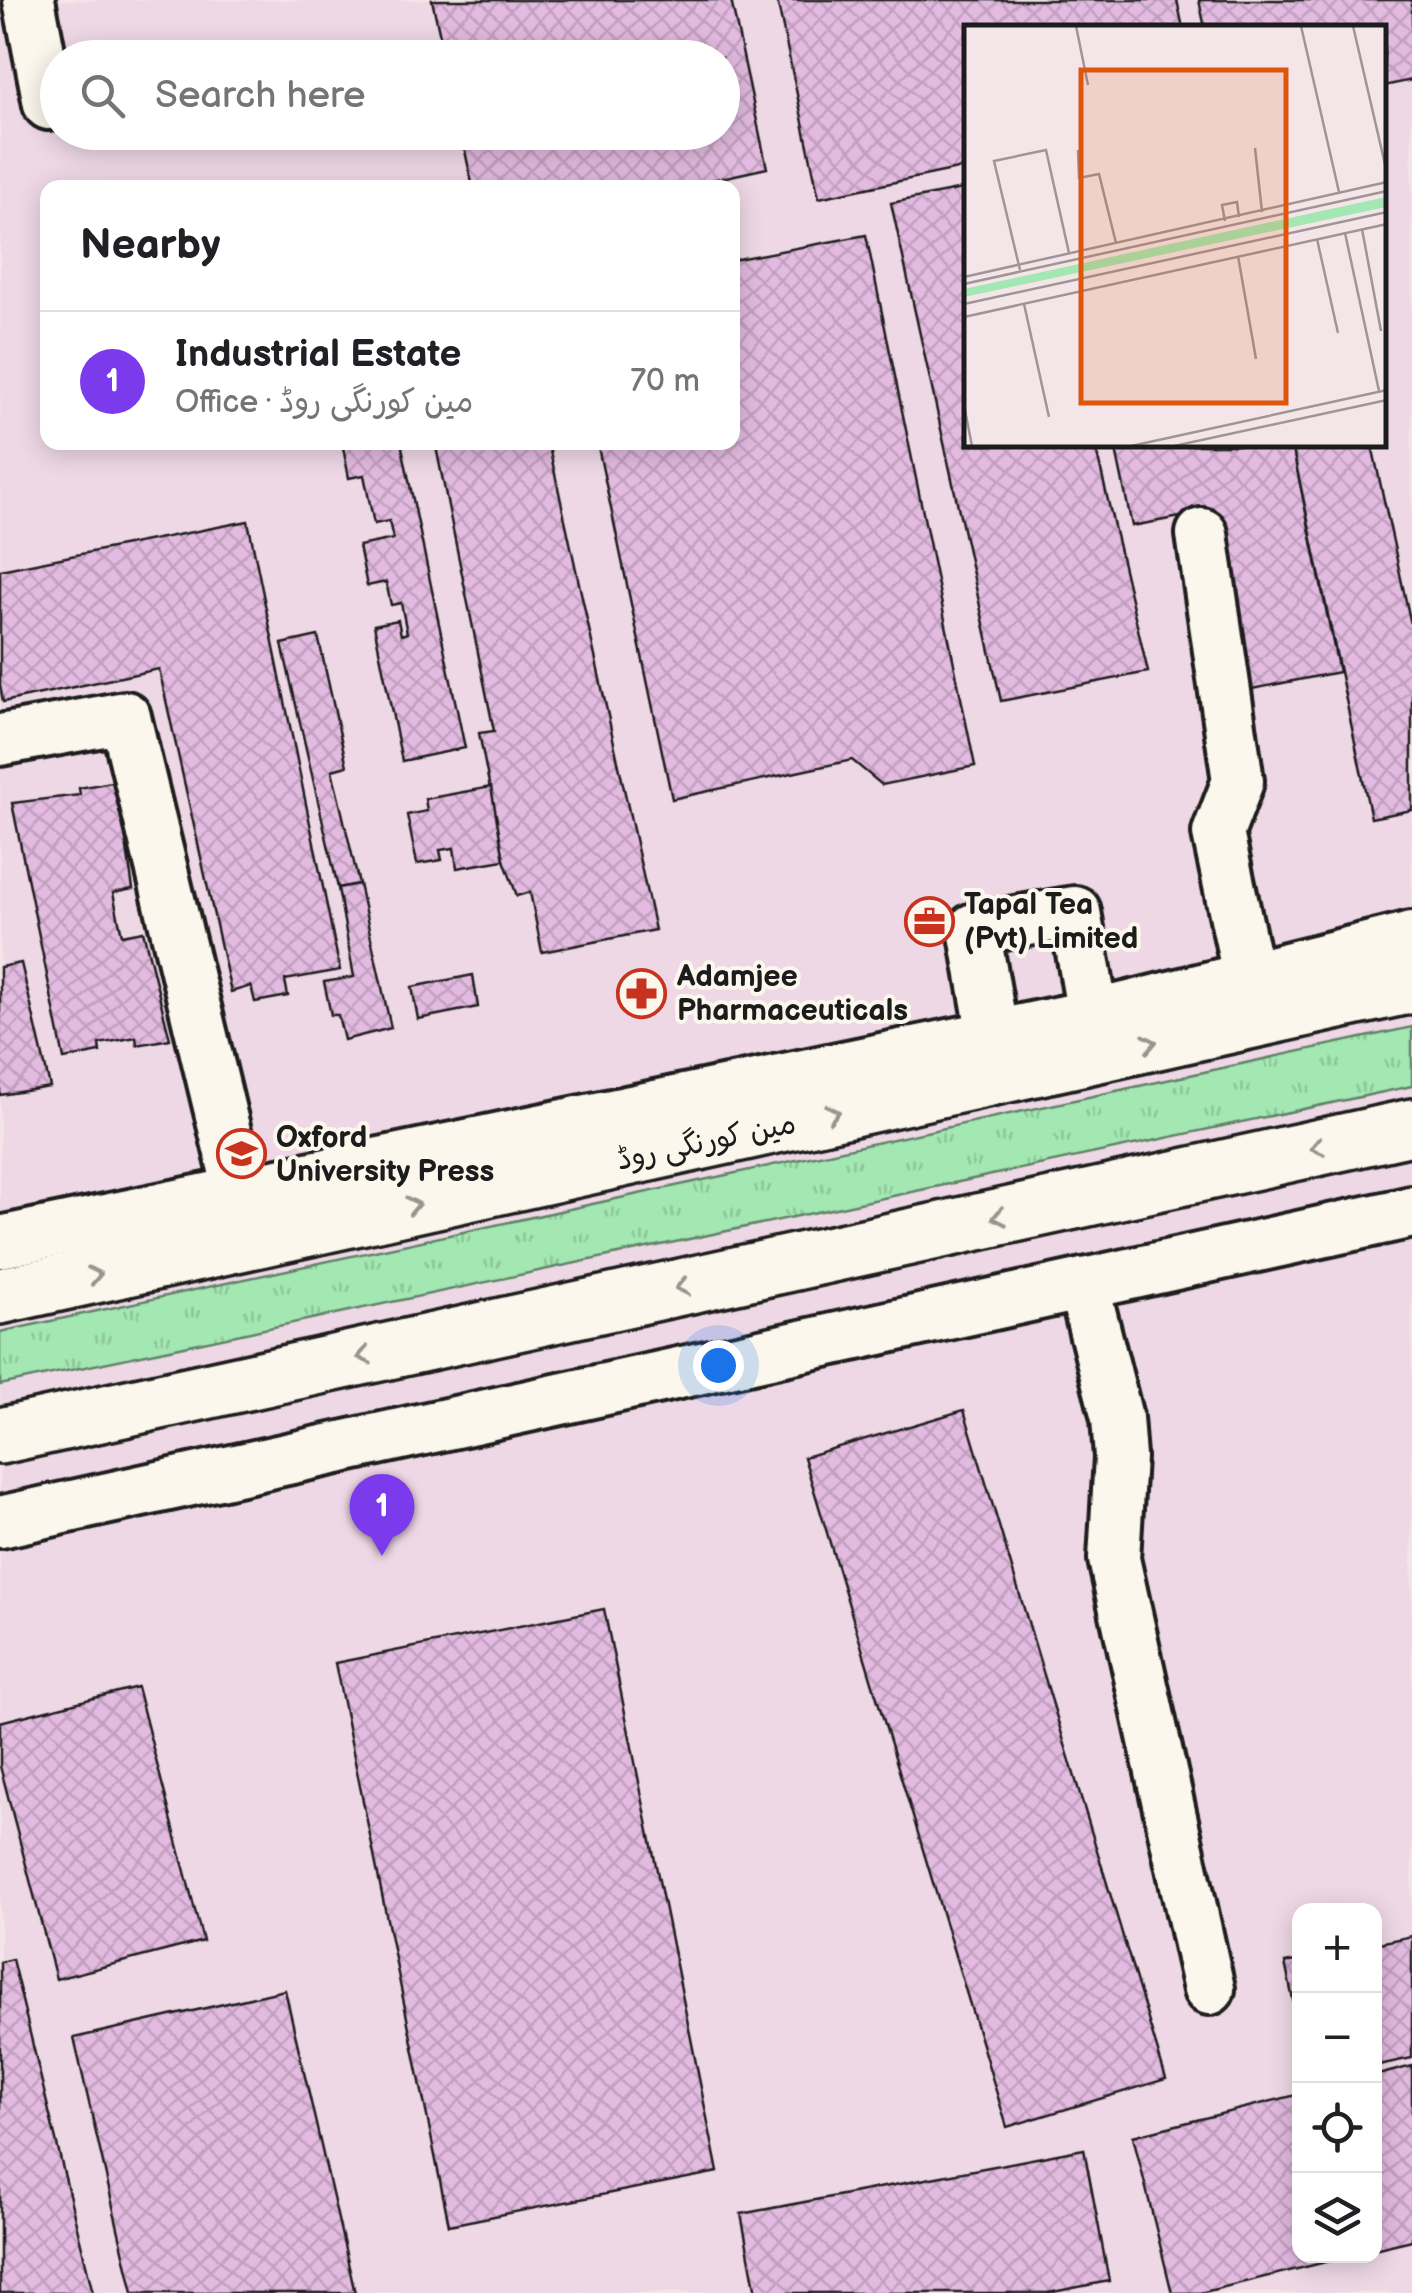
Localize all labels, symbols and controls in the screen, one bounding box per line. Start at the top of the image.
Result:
inset map [964,25,1387,448]
search box [40,40,740,150]
icon: search [75,68,130,123]
text: Search here [155,73,366,118]
text: Nearby [80,220,220,271]
text: Industrial Estate [175,332,461,377]
text: 1 [106,362,119,401]
text: 70 m [630,362,700,401]
text: Office · مین کورنگی روڈ [175,383,473,422]
place label: Tapal Tea (Pvt) Limited [964,887,1138,957]
office icon: Tapal Tea (Pvt) Limited [903,895,955,947]
place label: Adamjee Pharmaceuticals [676,959,908,1029]
pharmacy icon: Adamjee Pharmaceuticals [616,967,668,1019]
one-way arrow [1141,1034,1158,1055]
one-way arrow [824,1103,841,1124]
street label: مین کورنگی روڈ [613,1105,799,1179]
place label: Oxford University Press [276,1120,494,1190]
school or university icon: Oxford University Press [215,1128,267,1180]
one-way arrow [1308,1136,1325,1157]
one-way arrow [404,1196,421,1217]
one-way arrow [991,1205,1008,1226]
one-way arrow [86,1266,103,1287]
one-way arrow [674,1275,691,1296]
your location [693,1340,744,1391]
one-way arrow [356,1345,373,1366]
pin: 1 [350,1474,414,1556]
map controls [1292,1903,1382,2263]
button: + [1292,1903,1382,1993]
button: − [1292,1993,1382,2083]
button: locate [1292,2083,1382,2173]
button: layers [1292,2173,1382,2263]

